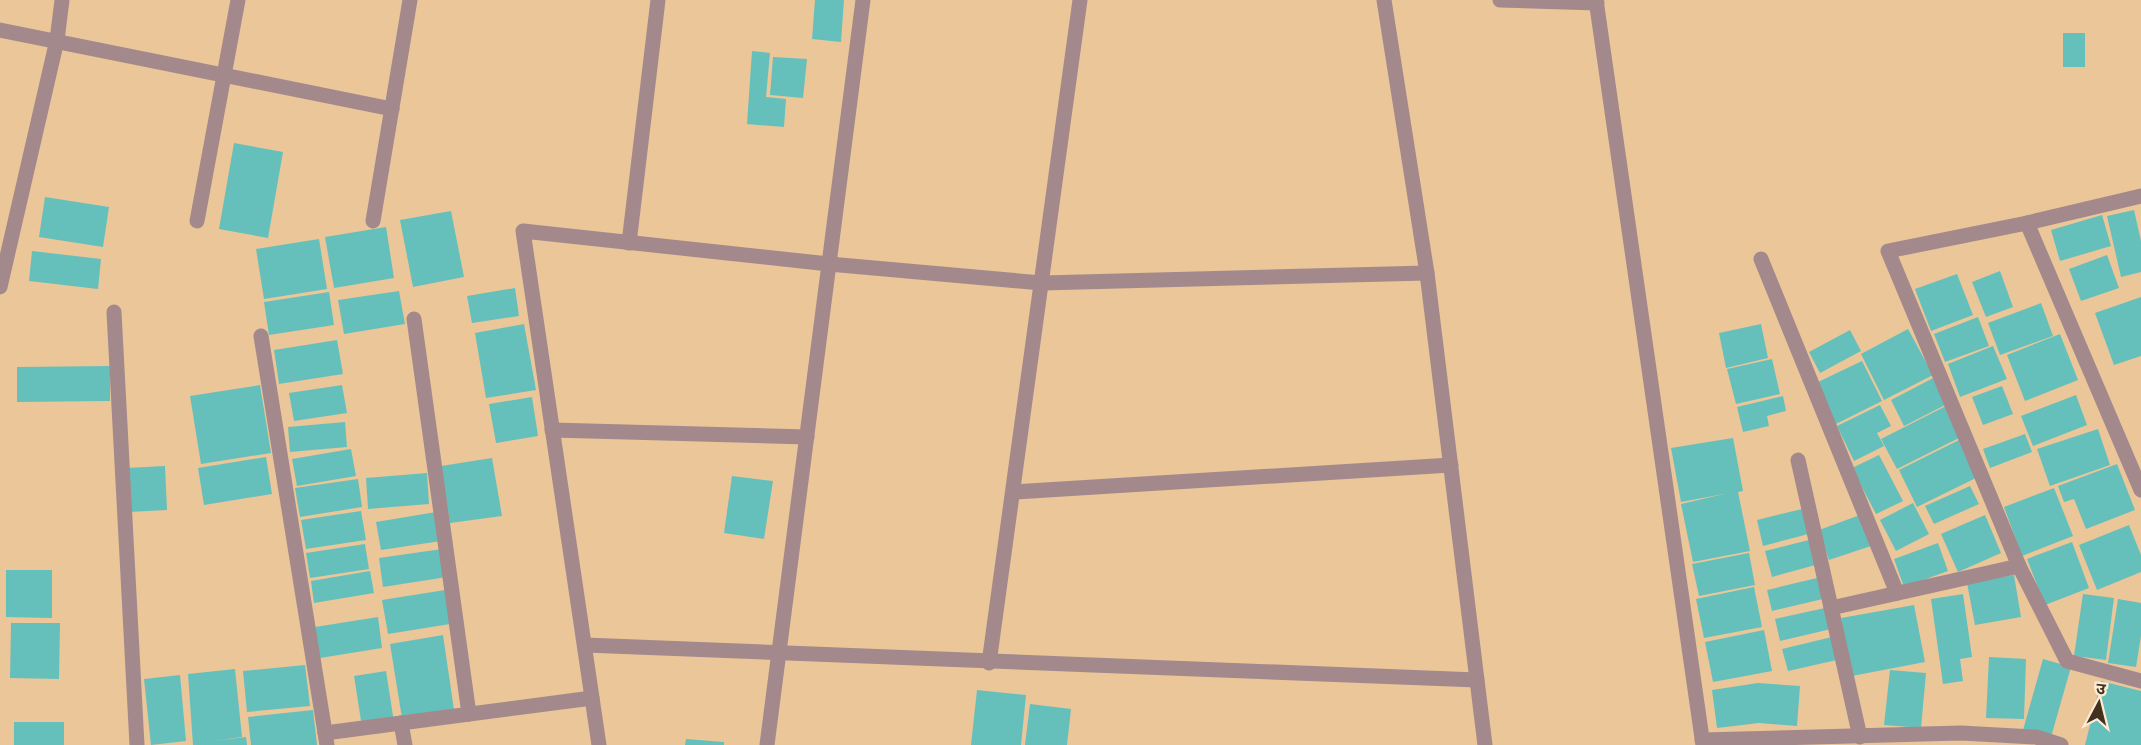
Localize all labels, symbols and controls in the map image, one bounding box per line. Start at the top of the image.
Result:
north arrow [2069,673,2129,733]
text: उ [2095,677,2107,700]

